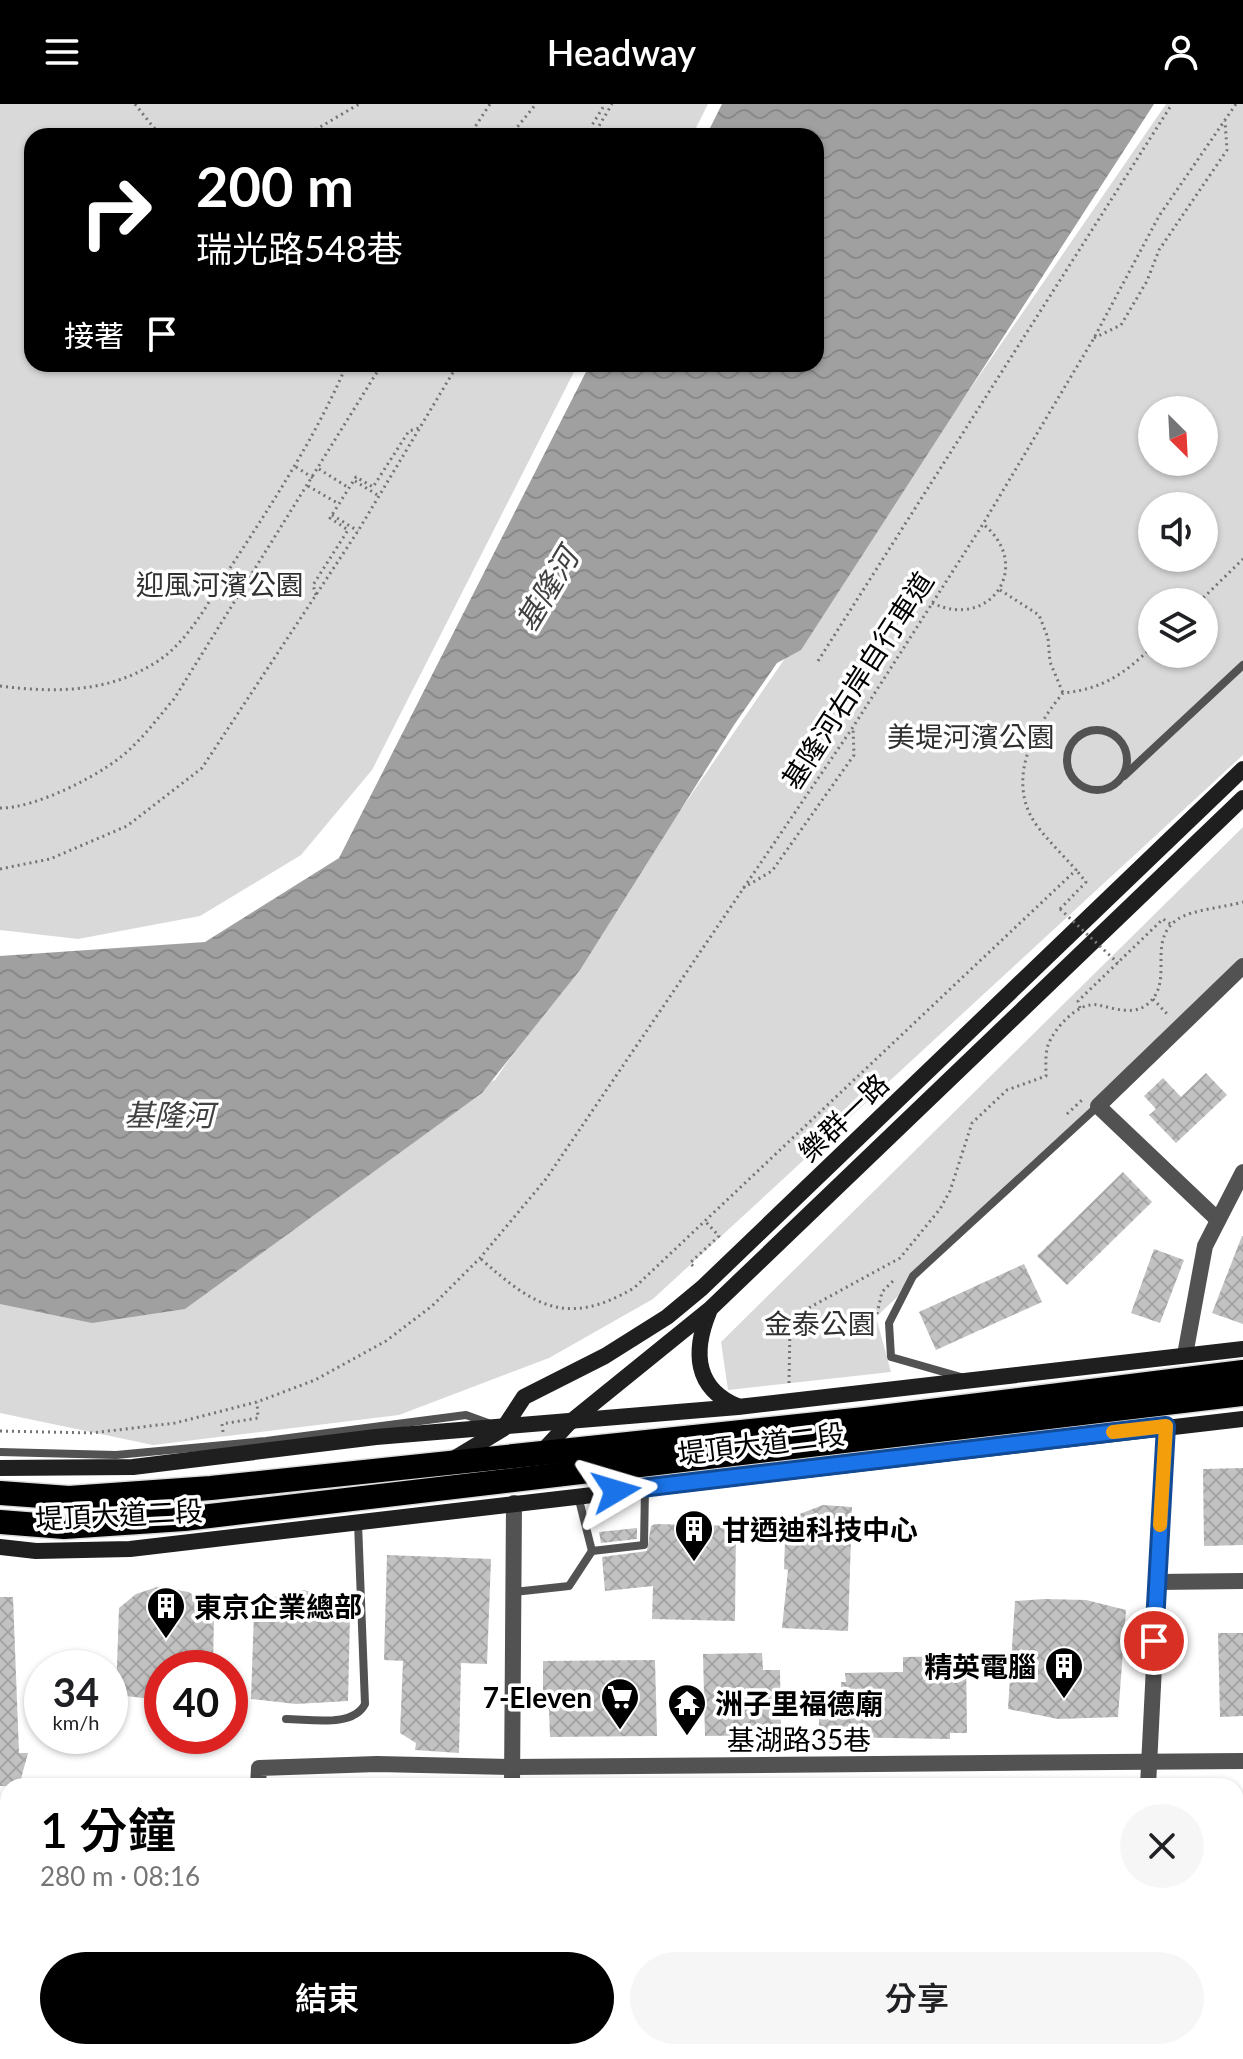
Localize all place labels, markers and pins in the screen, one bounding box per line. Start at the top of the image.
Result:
building icon: 甘迺迪科技中心 [673,1508,715,1563]
place label: 甘迺迪科技中心 [722,1512,918,1546]
building icon: 東京企業總部 [145,1585,187,1640]
place label: 東京企業總部 [194,1589,362,1623]
pin [1120,1607,1188,1675]
building icon: 精英電腦 [1043,1645,1085,1700]
place label: 精英電腦 [924,1649,1036,1683]
supermarket icon: 7-Eleven [599,1676,641,1731]
place label: 7-Eleven [483,1680,592,1714]
temple icon: 洲子里福德廟 [666,1682,708,1737]
place label: 洲子里福德廟 [715,1686,883,1720]

